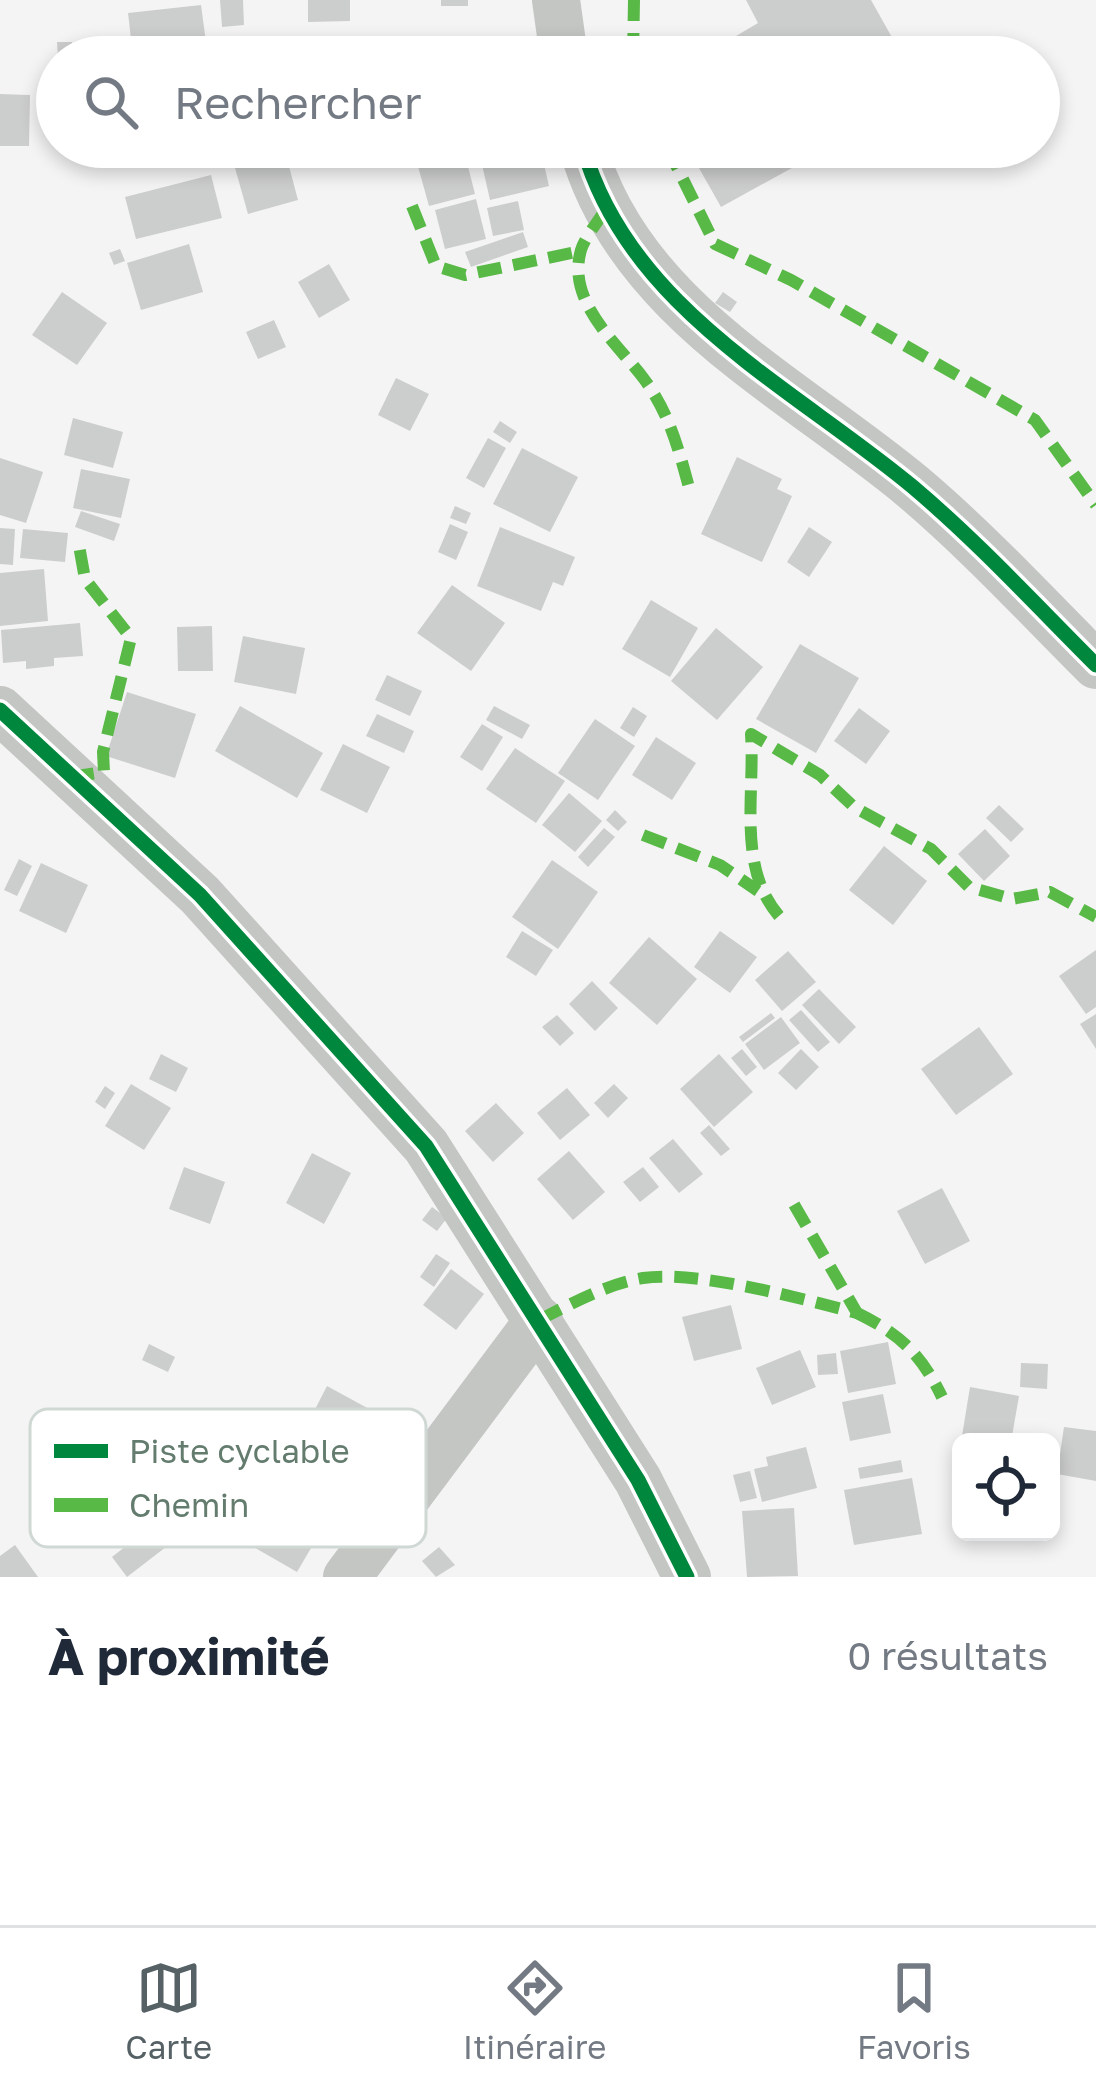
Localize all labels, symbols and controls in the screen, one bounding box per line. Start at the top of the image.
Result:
search box [36,36,1060,168]
icon: search [78,69,144,135]
text: Rechercher [174,75,422,129]
legend [30,1409,426,1547]
text: Piste cyclable [129,1431,350,1470]
map controls [952,1433,1060,1541]
button: locate [952,1433,1060,1541]
text: Chemin [129,1485,249,1524]
text: À proximité [48,1625,330,1686]
text: 0 résultats [847,1632,1048,1679]
tab: Carte [125,1955,212,2066]
tab: Itinéraire [463,1955,606,2066]
tab: Favoris [857,1955,971,2066]

